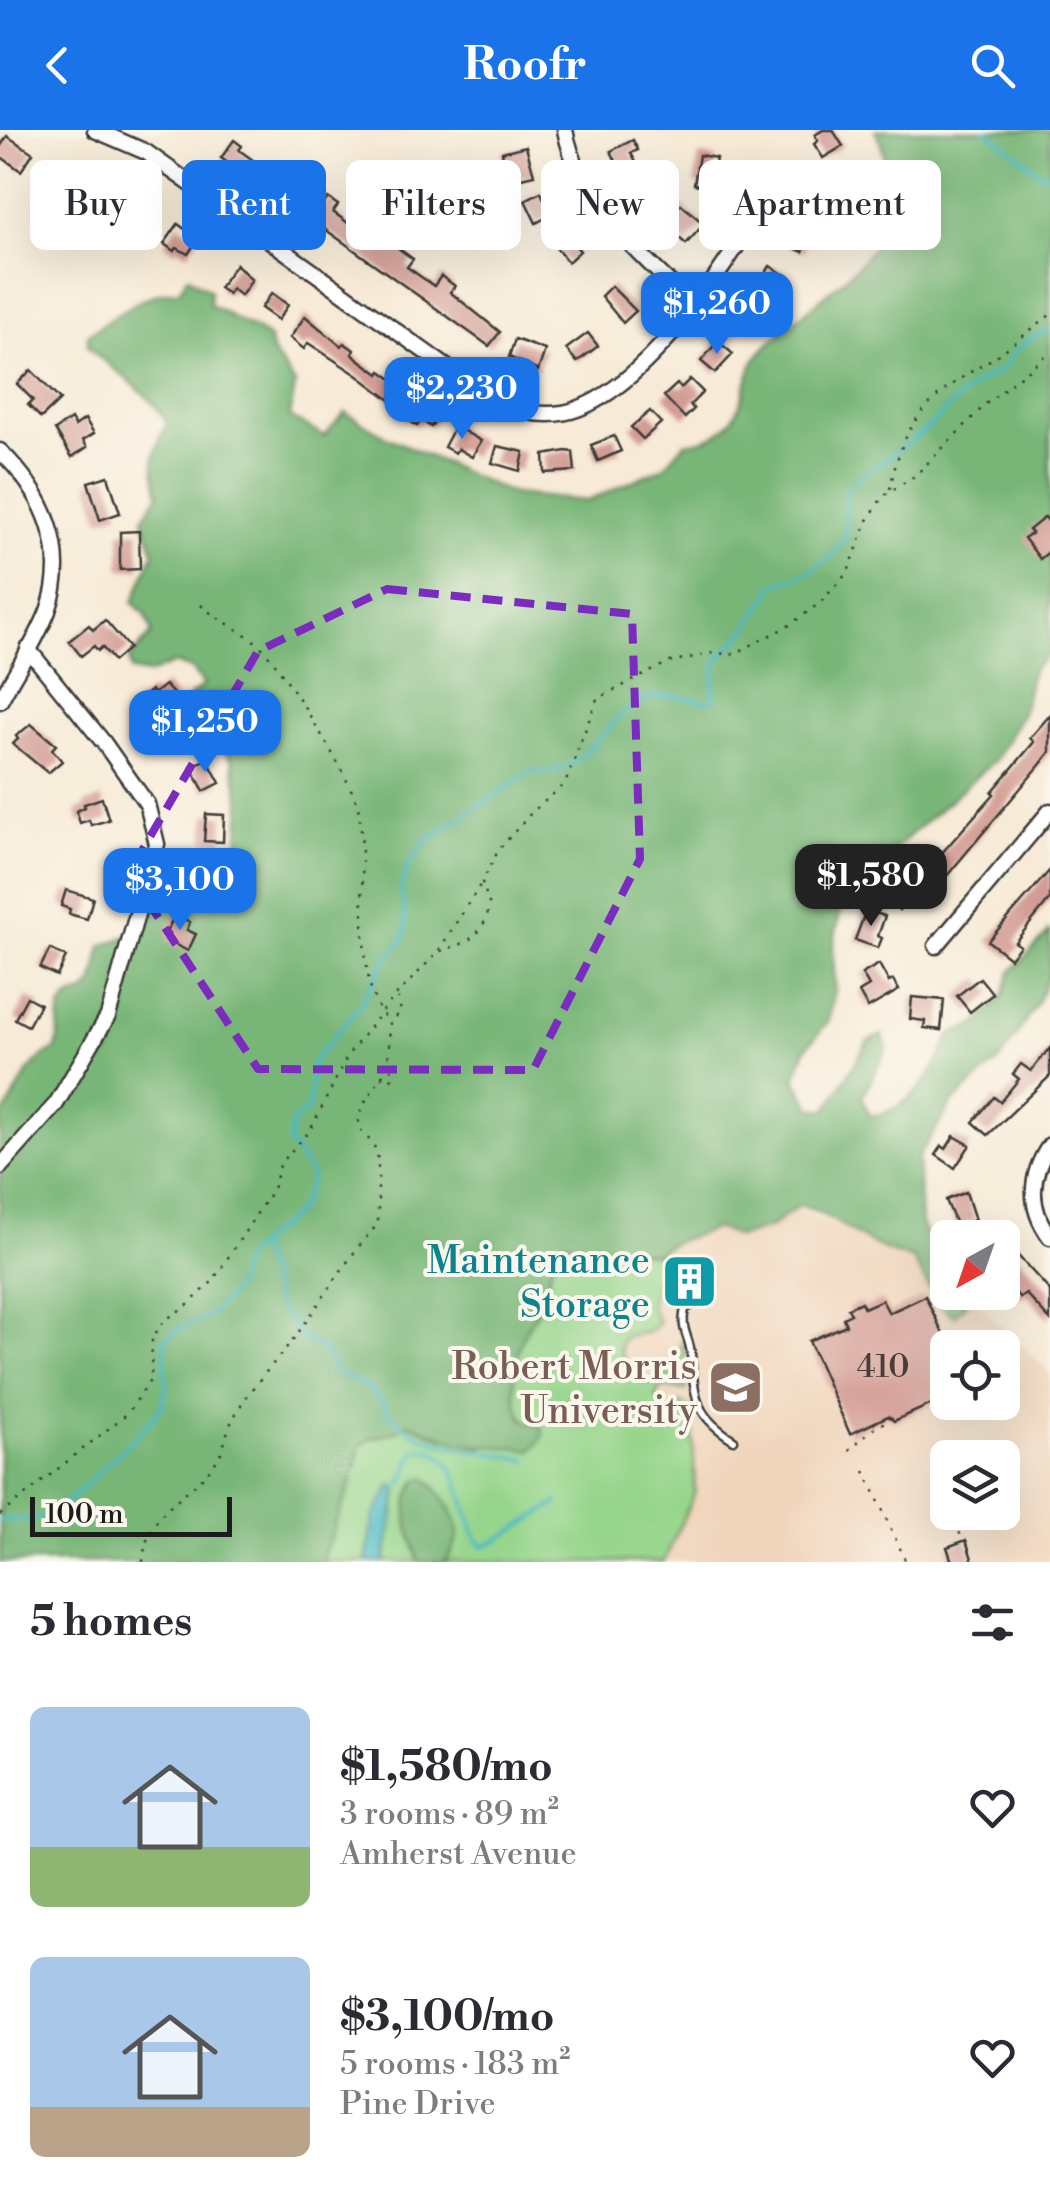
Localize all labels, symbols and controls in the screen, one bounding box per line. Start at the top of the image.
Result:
text: Roofr [463,37,587,94]
icon: back [30,38,85,93]
icon: search [965,38,1020,93]
chip: Buy [30,160,162,250]
chip: Rent [182,160,326,250]
chip: Filters [346,160,521,250]
chip: New [541,160,679,250]
chip: Apartment [699,160,941,250]
pin: $1,260 [636,272,798,357]
text: $1,260 [663,284,771,324]
pin: $2,230 [381,357,543,442]
text: $2,230 [406,369,518,409]
pin: $1,250 [124,690,286,775]
text: $1,250 [151,702,259,742]
pin: $1,580 [790,844,952,929]
pin: $3,100 [99,848,261,933]
text: $1,580 [817,856,925,896]
text: $3,100 [125,860,235,900]
north arrow [930,1220,1020,1310]
map controls [930,1220,1020,1530]
place label: Maintenance Storage [427,1238,650,1329]
building icon: Maintenance Storage [659,1252,719,1312]
button: locate [930,1330,1020,1420]
place label: Robert Morris University [452,1344,698,1435]
house number: 410 [856,1347,910,1387]
school or university icon: Robert Morris University [706,1358,766,1418]
button: layers [930,1440,1020,1530]
scale bar [30,1492,232,1536]
text: 100 m [45,1497,124,1532]
icon: filters [965,1595,1020,1650]
text: 5 homes [30,1596,192,1649]
text: $1,580/mo [340,1741,553,1794]
icon: home [110,1747,230,1867]
icon: heart [965,1780,1020,1835]
text: 3 rooms · 89 m² [340,1794,559,1834]
text: Amherst Avenue [340,1834,577,1874]
text: $3,100/mo [340,1991,555,2044]
icon: home [110,1997,230,2117]
icon: heart [965,2030,1020,2085]
text: 5 rooms · 183 m² [340,2044,570,2084]
text: Pine Drive [340,2084,496,2124]

